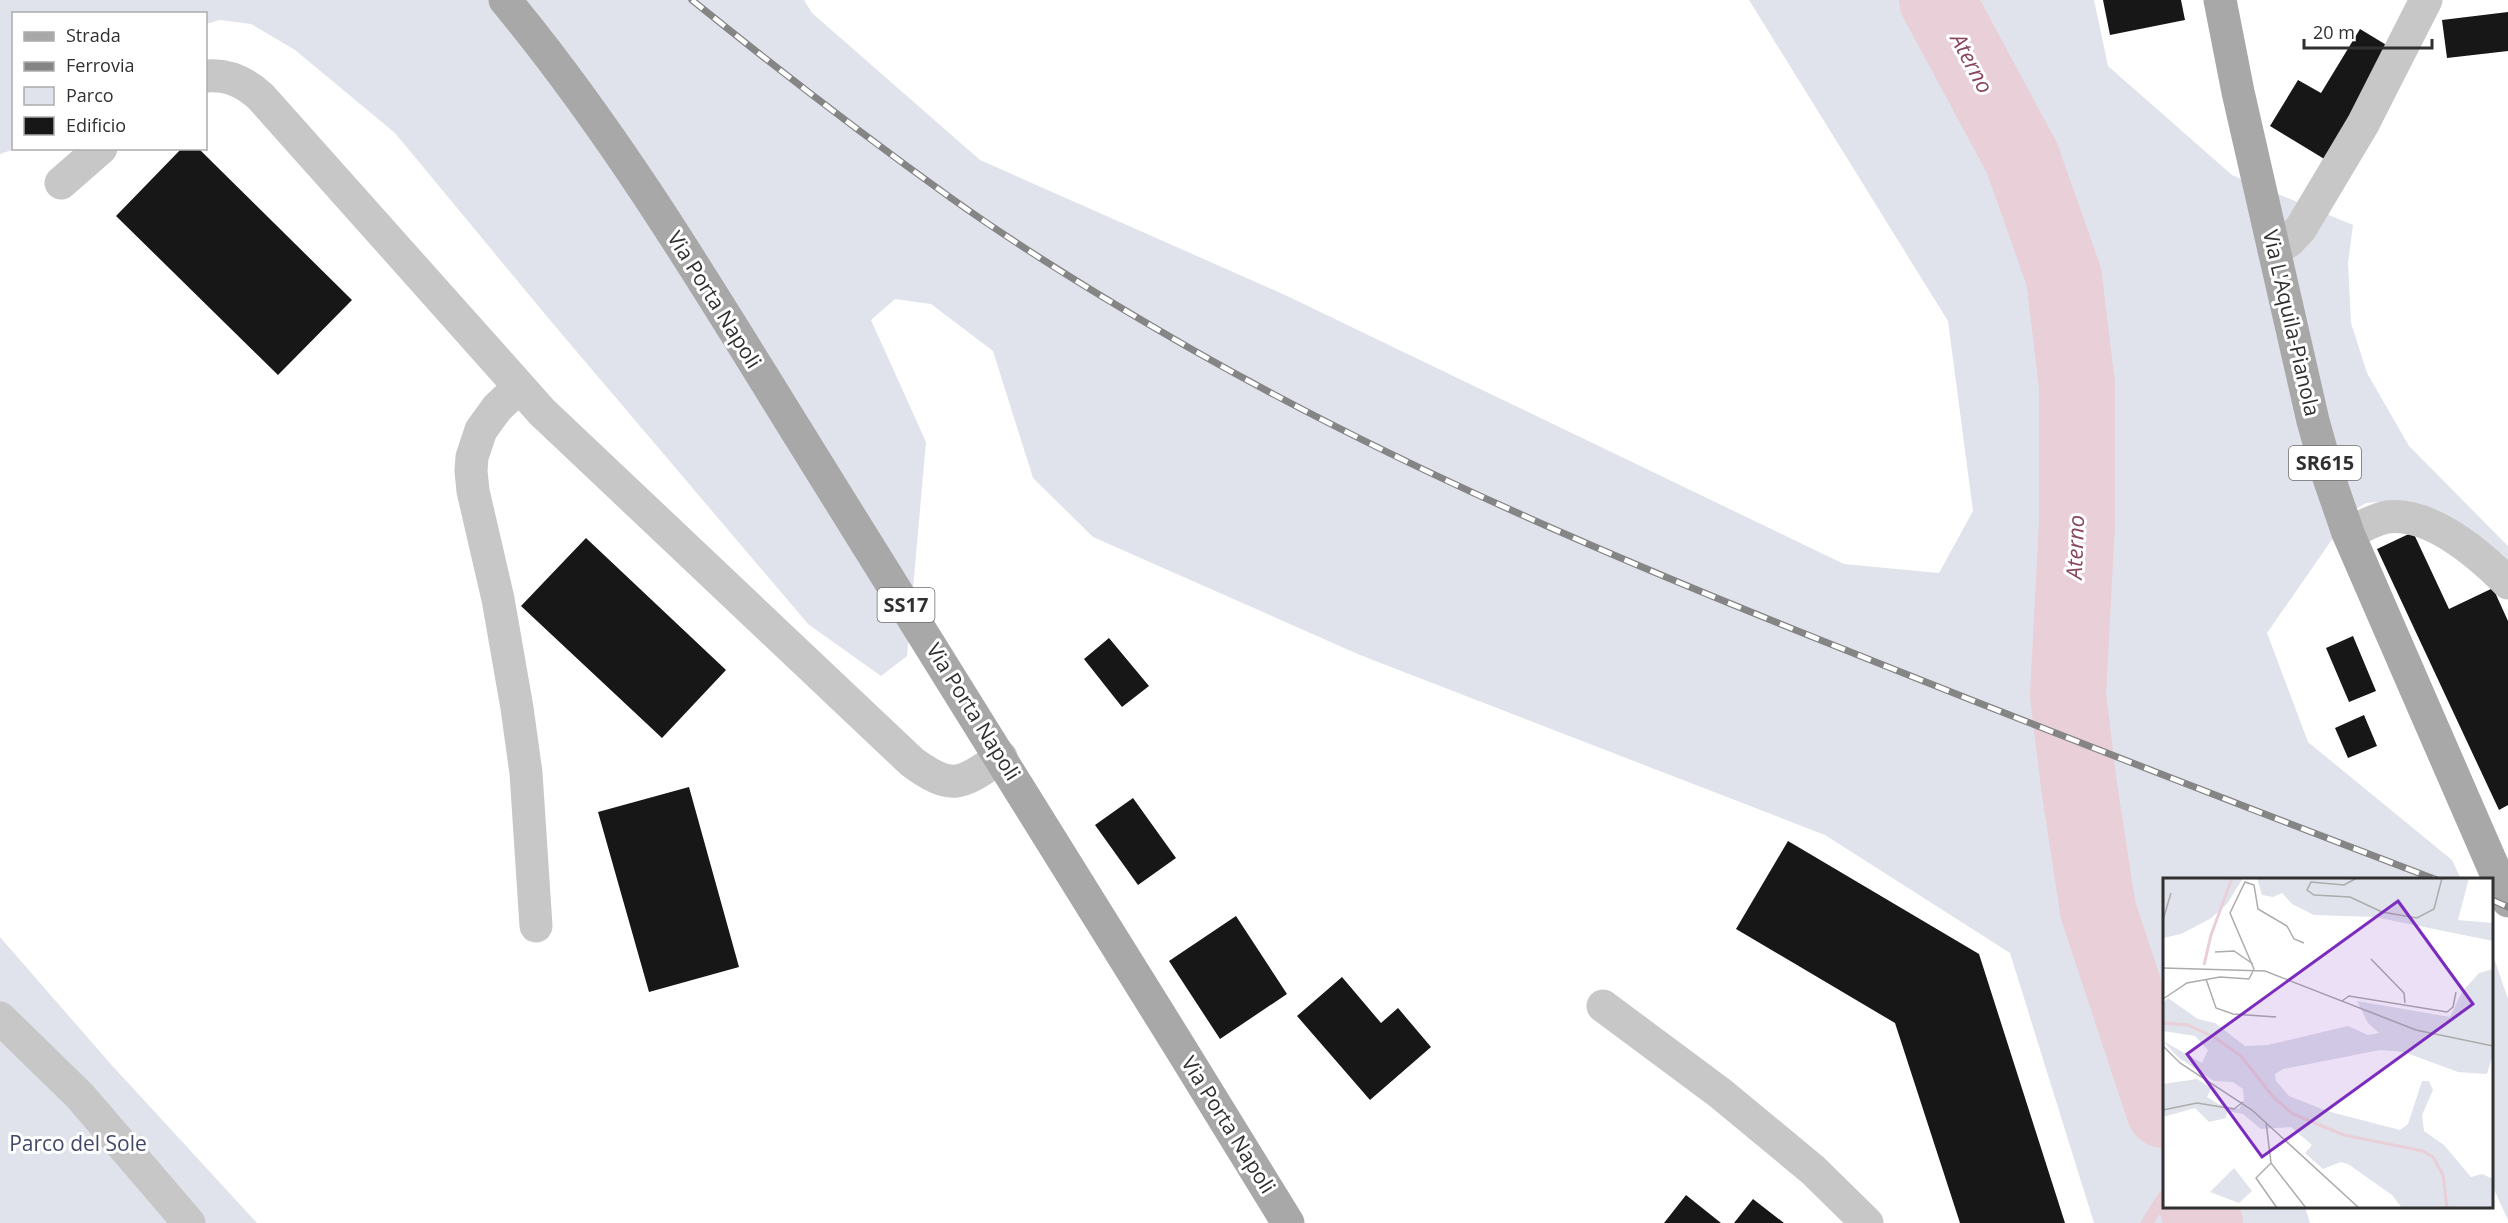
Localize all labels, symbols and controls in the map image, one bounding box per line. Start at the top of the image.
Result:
legend [12,12,207,150]
scale bar [2304,12,2432,50]
text: 20 m [2313,20,2355,44]
text: Strada [66,23,121,47]
water label: Aterno [1944,25,2001,98]
text: Ferrovia [66,53,134,77]
text: Parco [66,83,114,107]
text: Edificio [66,113,126,137]
street label: Via Porta Napoli [661,225,768,373]
street label: Via L'Aquila-Pianola [2257,227,2327,419]
road number: SR615 [2289,446,2361,480]
water label: Aterno [2058,514,2090,582]
road number: SS17 [878,588,934,622]
street label: Via Porta Napoli [920,637,1027,785]
inset map [2163,878,2493,1208]
street label: Via Porta Napoli [1175,1050,1282,1198]
park label: Parco del Sole [9,1129,147,1157]

